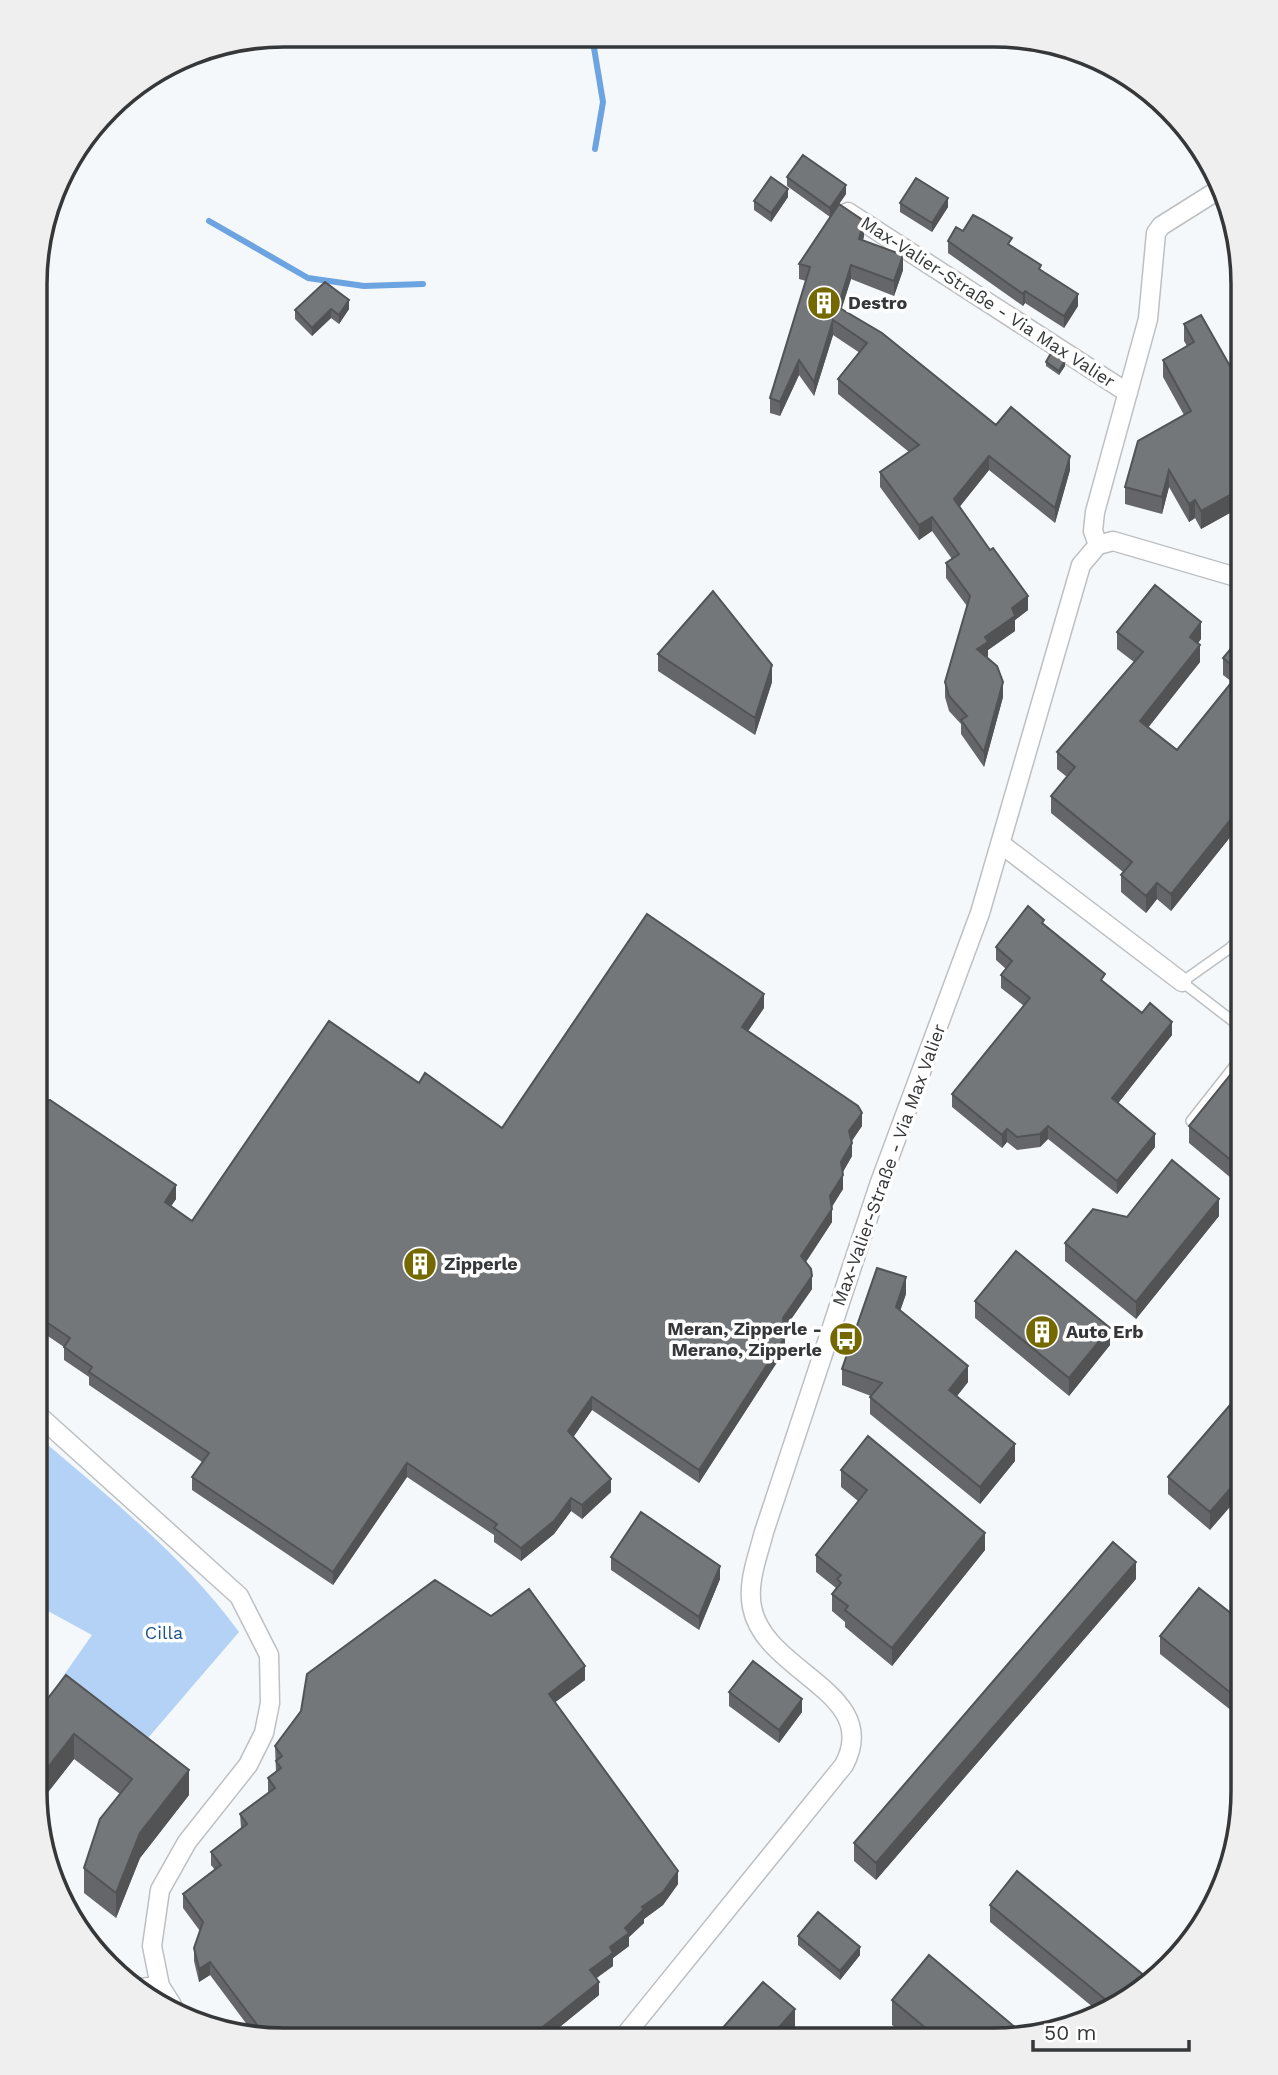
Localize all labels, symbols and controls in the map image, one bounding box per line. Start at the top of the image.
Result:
street label: Max-Valier-Straße - Via Max Valier [857,211,1119,392]
building icon: Destro [805,284,843,322]
place label: Destro [848,292,907,313]
street label: Max-Valier-Straße - Via Max Valier [828,1021,949,1309]
building icon: Zipperle [401,1245,439,1283]
place label: Zipperle [444,1253,518,1274]
building icon: Auto Erb [1023,1313,1061,1351]
place label: Meran, Zipperle - Merano, Zipperle [667,1318,822,1360]
bus stop icon: Meran, Zipperle - Merano, Zipperle [827,1320,865,1358]
place label: Auto Erb [1066,1321,1143,1342]
park label: Cilla [145,1622,183,1643]
scale bar [1033,2008,1189,2052]
text: 50 m [1044,2020,1096,2045]

